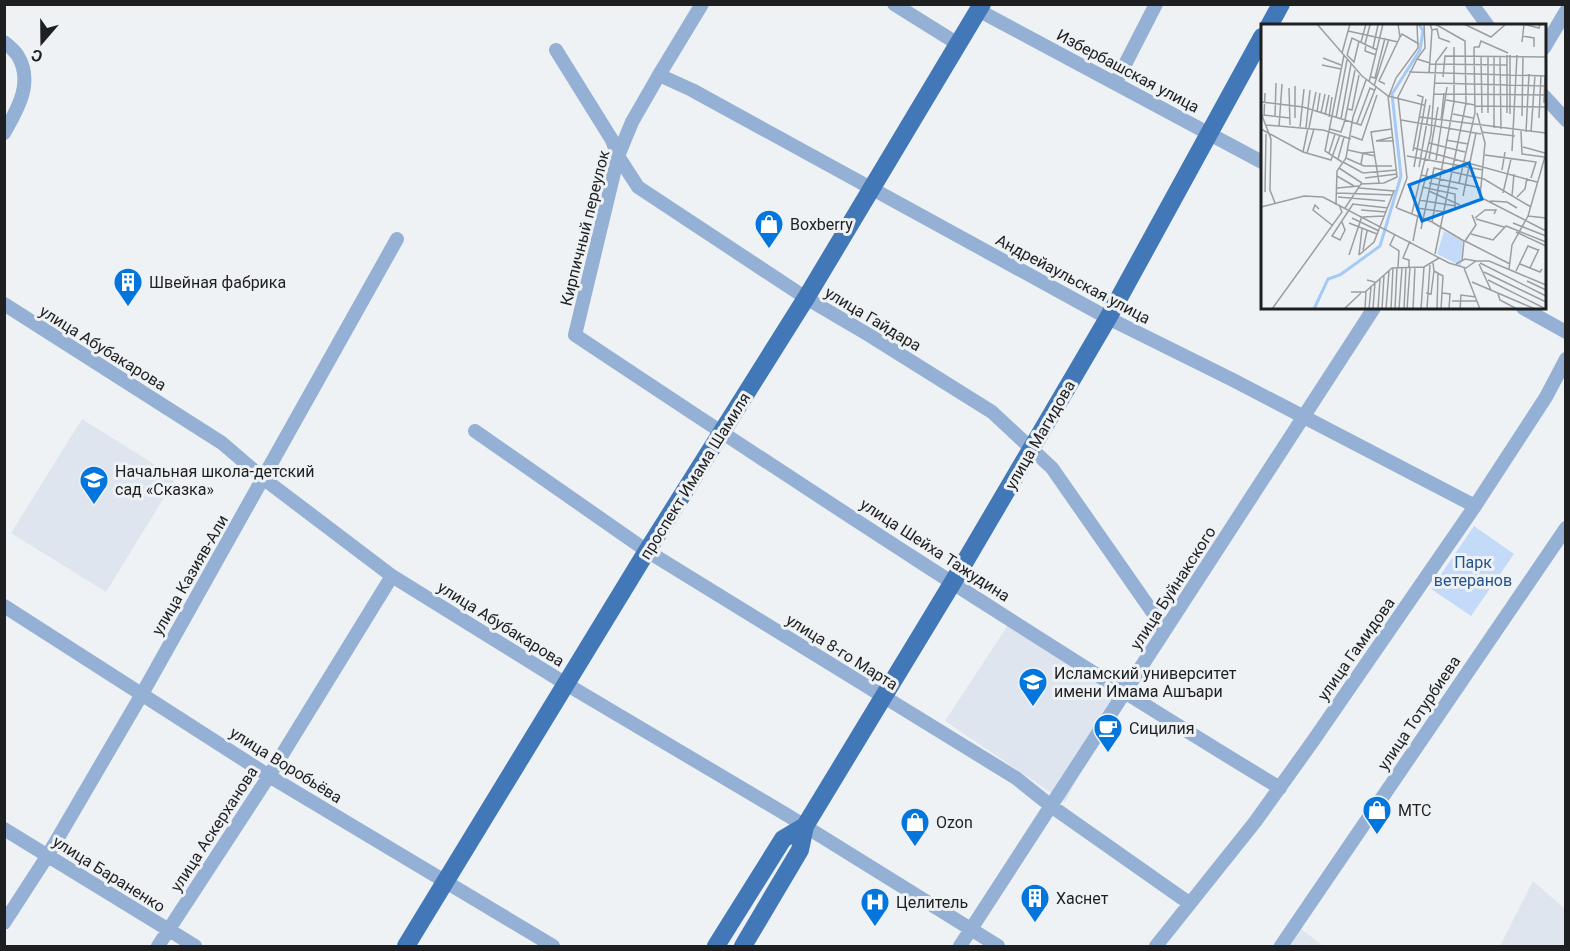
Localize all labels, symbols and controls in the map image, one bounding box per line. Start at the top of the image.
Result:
north arrow [12,12,72,72]
inset map [1261,24,1546,309]
street label: Избербашская улица [1053,25,1203,117]
text: С [29,45,45,66]
street label: Кирпичный переулок [556,148,614,308]
shop icon: Boxberry [753,208,785,250]
place label: Boxberry [790,215,853,234]
street label: Андрейаульская улица [993,230,1153,328]
building icon: Швейная фабрика [112,266,144,308]
place label: Швейная фабрика [149,273,286,292]
street label: улица Гайдара [821,283,925,355]
street label: улица Абубакарова [36,301,170,395]
street label: улица Магидова [1001,377,1079,493]
street label: проспект Имама Шамиля [636,389,754,563]
place label: Начальная школа-детский сад «Сказка» [115,462,315,499]
school or university icon: Начальная школа-детский сад «Сказка» [78,464,110,506]
street label: улица Шейха Тажудина [857,495,1013,605]
street label: улица Казияв-Али [148,512,232,638]
street label: улица Буйнакского [1126,523,1220,653]
park label: Парк ветеранов [1434,553,1512,590]
street label: улица Абубакарова [434,577,568,671]
street label: улица Гамидова [1313,594,1399,704]
street label: улица 8-го Марта [783,610,901,694]
street label: улица Тотурбиева [1374,652,1464,774]
place label: Исламский университет имени Имама Ашъари [1054,664,1237,701]
school or university icon: Исламский университет имени Имама Ашъари [1017,666,1049,708]
cafe icon: Сицилия [1092,712,1124,754]
place label: Сицилия [1129,719,1195,738]
street label: улица Воробьёва [226,723,346,807]
street label: улица Аскерханова [166,763,262,895]
shop icon: МТС [1361,794,1393,836]
place label: МТС [1398,801,1431,820]
shop icon: Ozon [899,806,931,848]
place label: Ozon [936,813,973,832]
street label: улица Бараненко [49,832,169,916]
building icon: Хаснет [1019,882,1051,924]
hospital icon: Целитель [859,886,891,928]
place label: Хаснет [1056,889,1109,908]
place label: Целитель [896,893,968,912]

